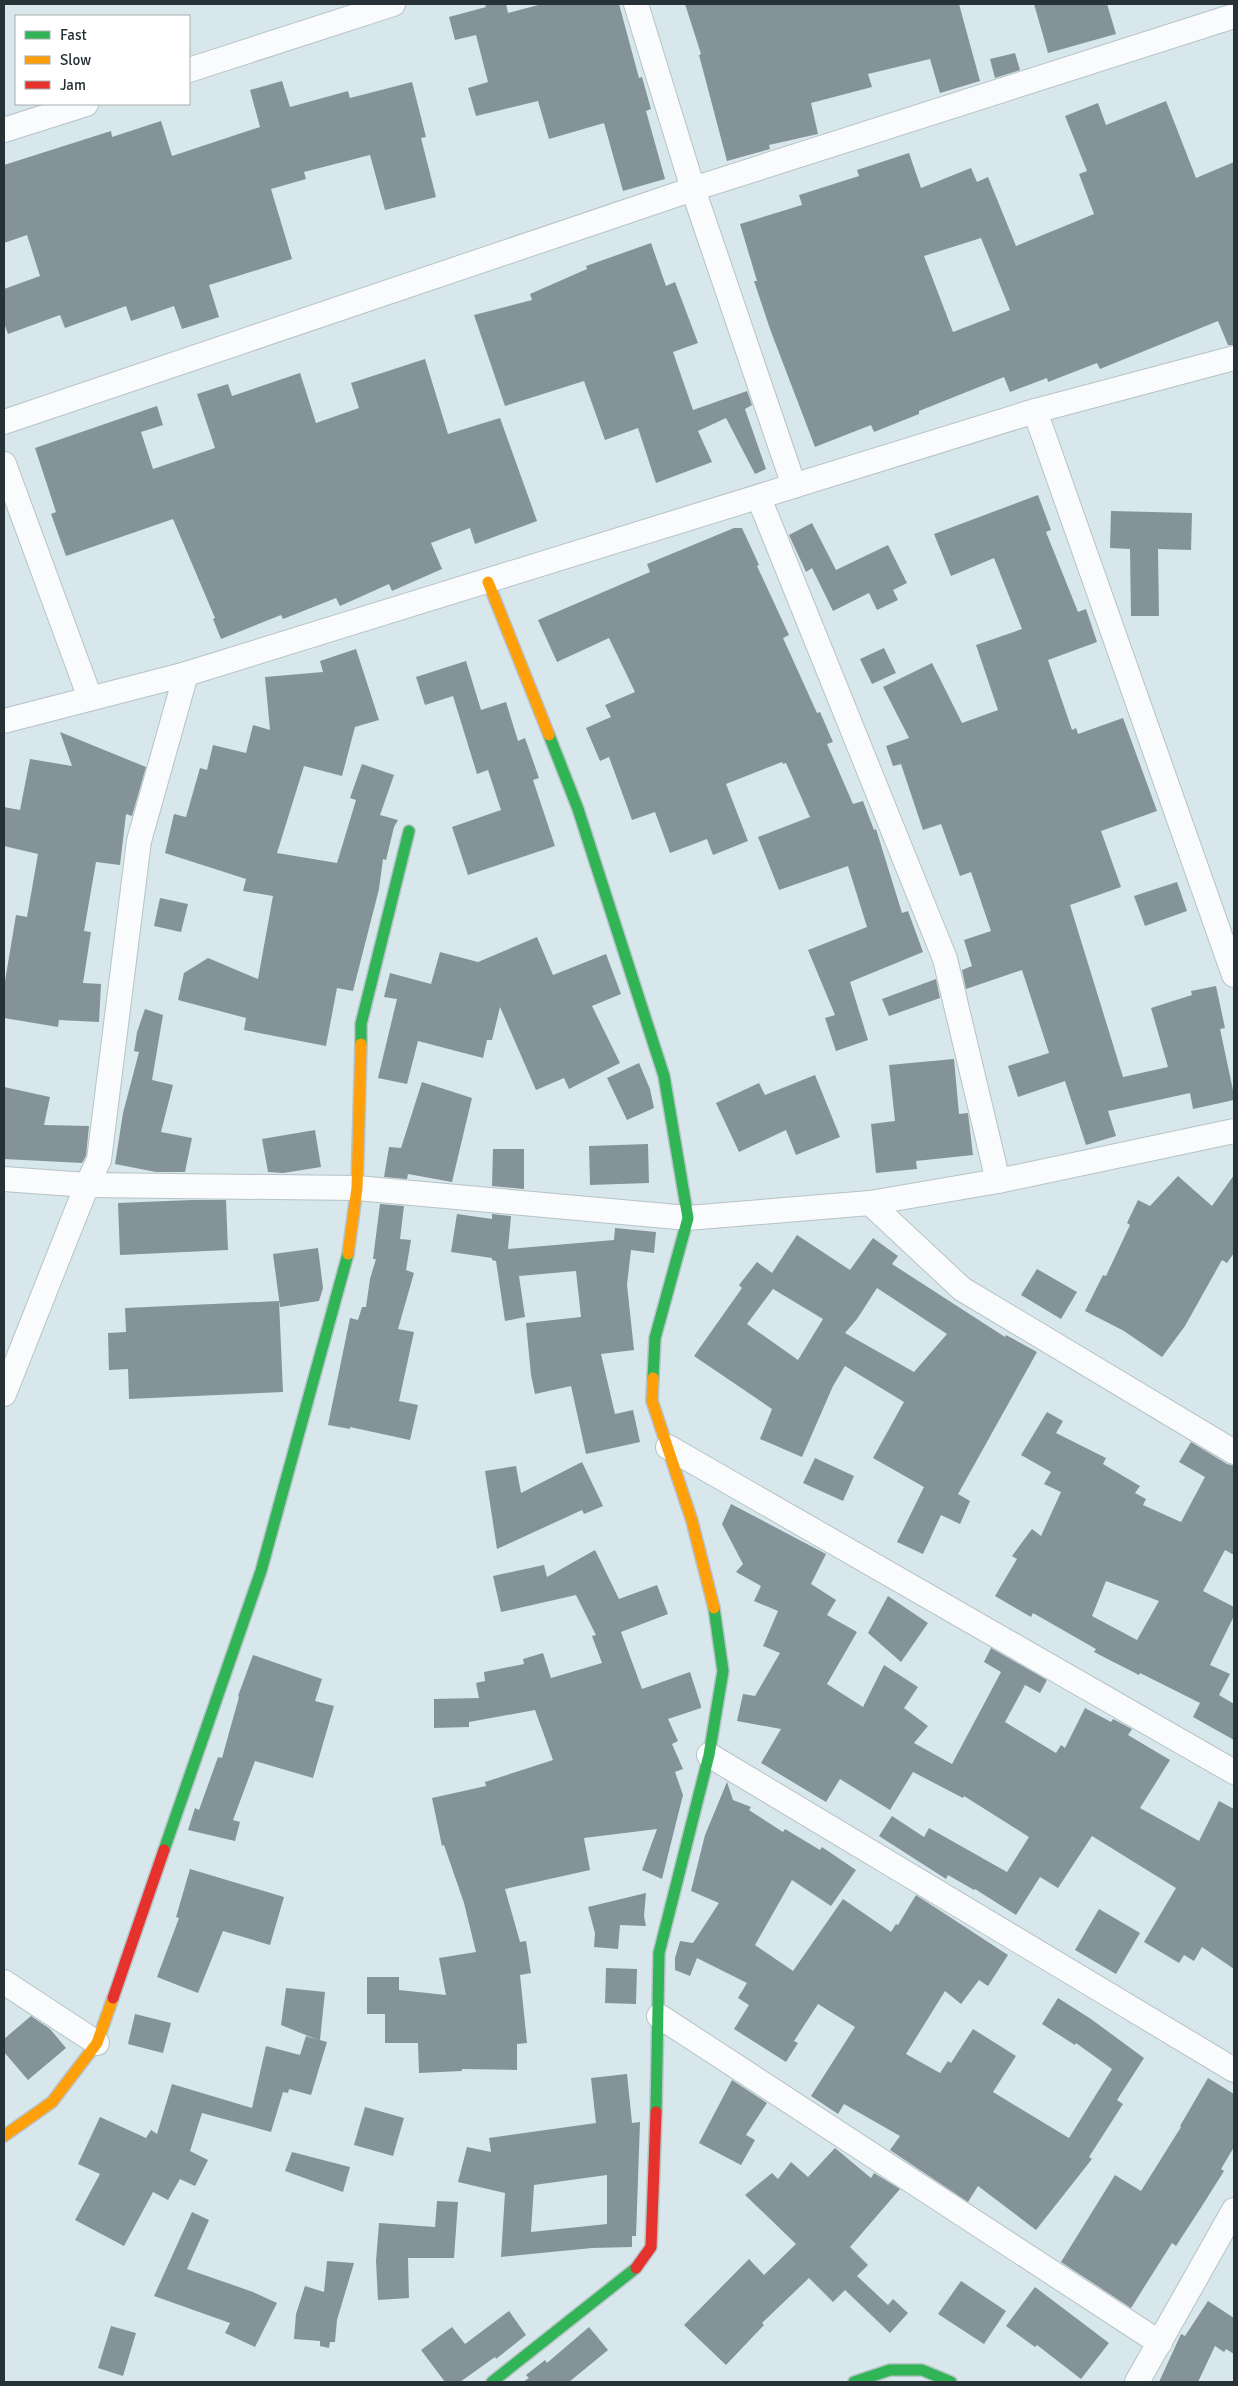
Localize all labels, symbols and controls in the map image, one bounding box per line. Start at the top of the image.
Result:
legend [15,15,190,105]
text: Fast [60,26,87,44]
text: Slow [60,51,91,69]
text: Jam [60,76,86,94]

